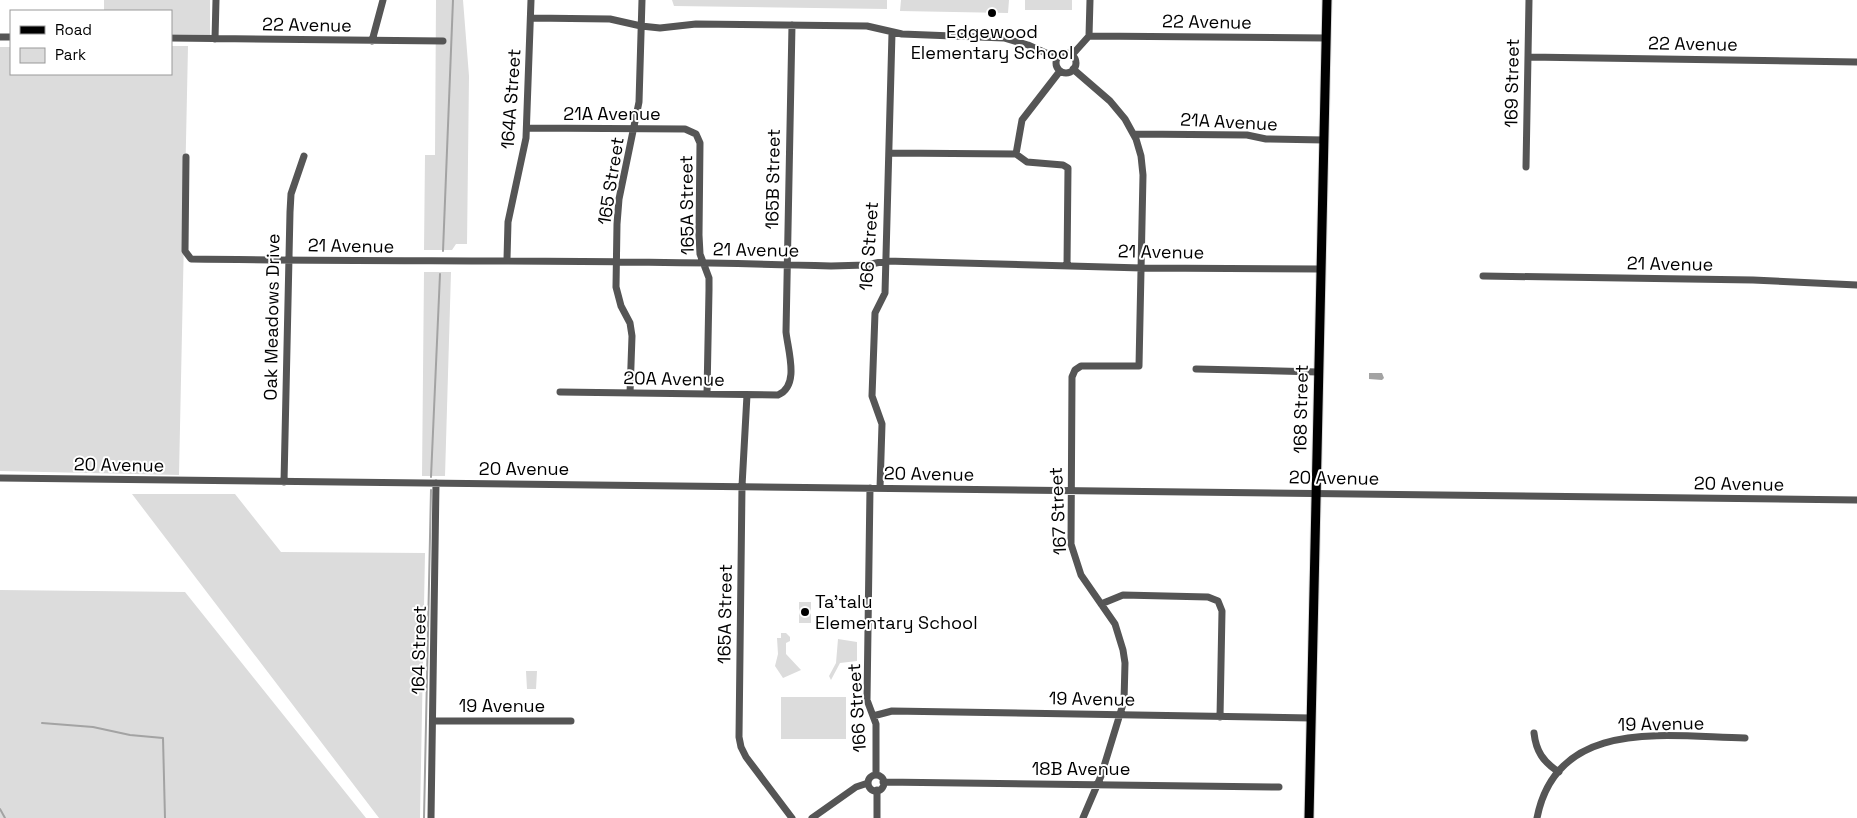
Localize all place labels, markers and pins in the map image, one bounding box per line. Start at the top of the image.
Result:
marker: Edgewood Elementary School [986,7,998,19]
place label: Edgewood Elementary School [911,20,1073,64]
place label: Ta'talu Elementary School [815,590,978,634]
marker: Ta'talu Elementary School [799,606,811,618]

